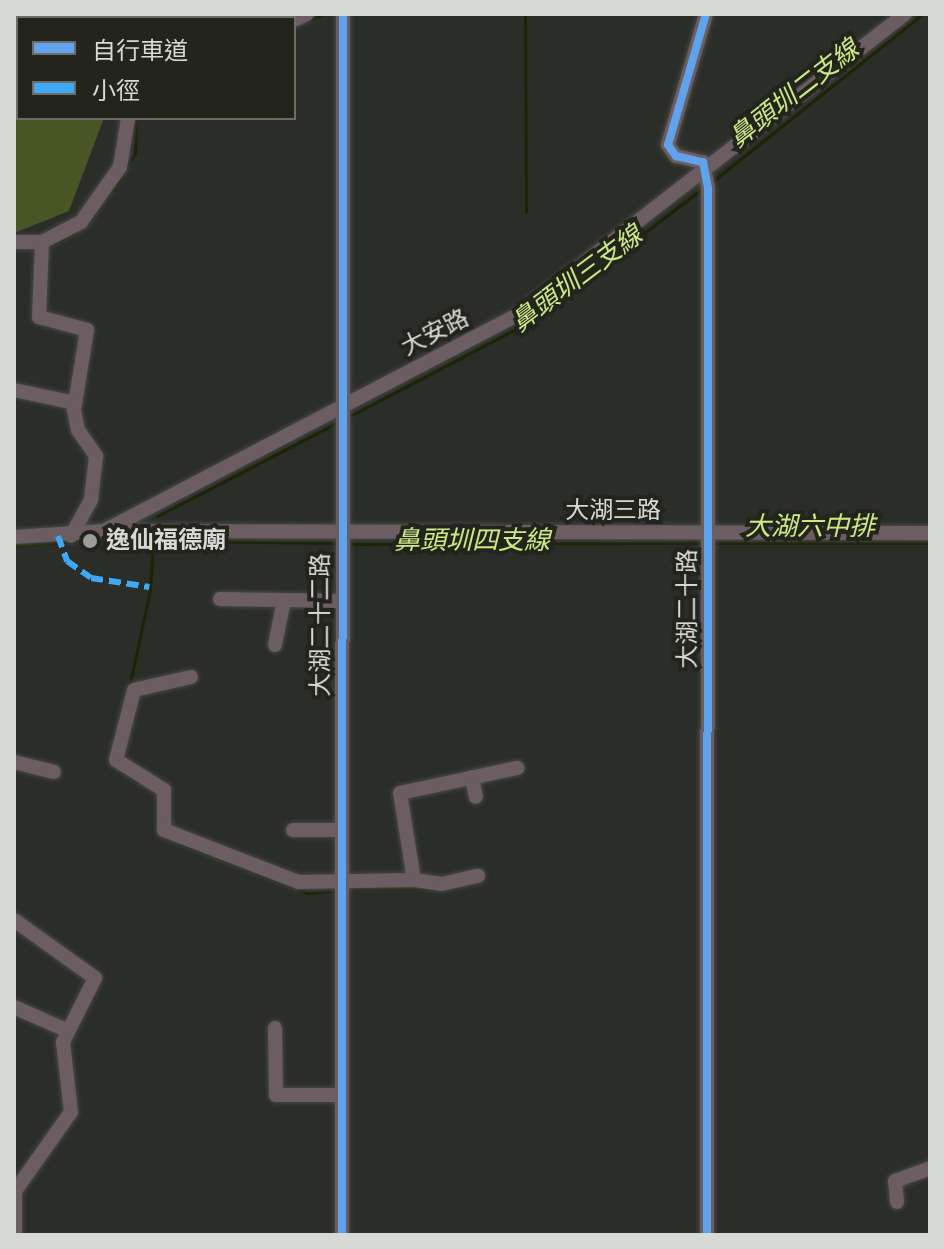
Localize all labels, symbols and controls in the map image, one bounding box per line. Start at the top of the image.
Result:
legend [16,16,296,120]
water label: 鼻頭圳二支線 [723,34,865,154]
text: 自行車道 [92,37,188,65]
text: 小徑 [92,77,140,105]
water label: 鼻頭圳三支線 [505,220,649,338]
street label: 大安路 [396,304,474,362]
street label: 大湖三路 [565,497,661,525]
water label: 大湖六中排 [745,511,875,543]
water label: 鼻頭圳四支線 [394,525,550,557]
place label: 逸仙福德廟 [106,527,226,555]
marker: 逸仙福德廟 [81,532,99,550]
street label: 大湖二十路 [674,549,702,669]
street label: 大湖二十二路 [307,553,335,697]

